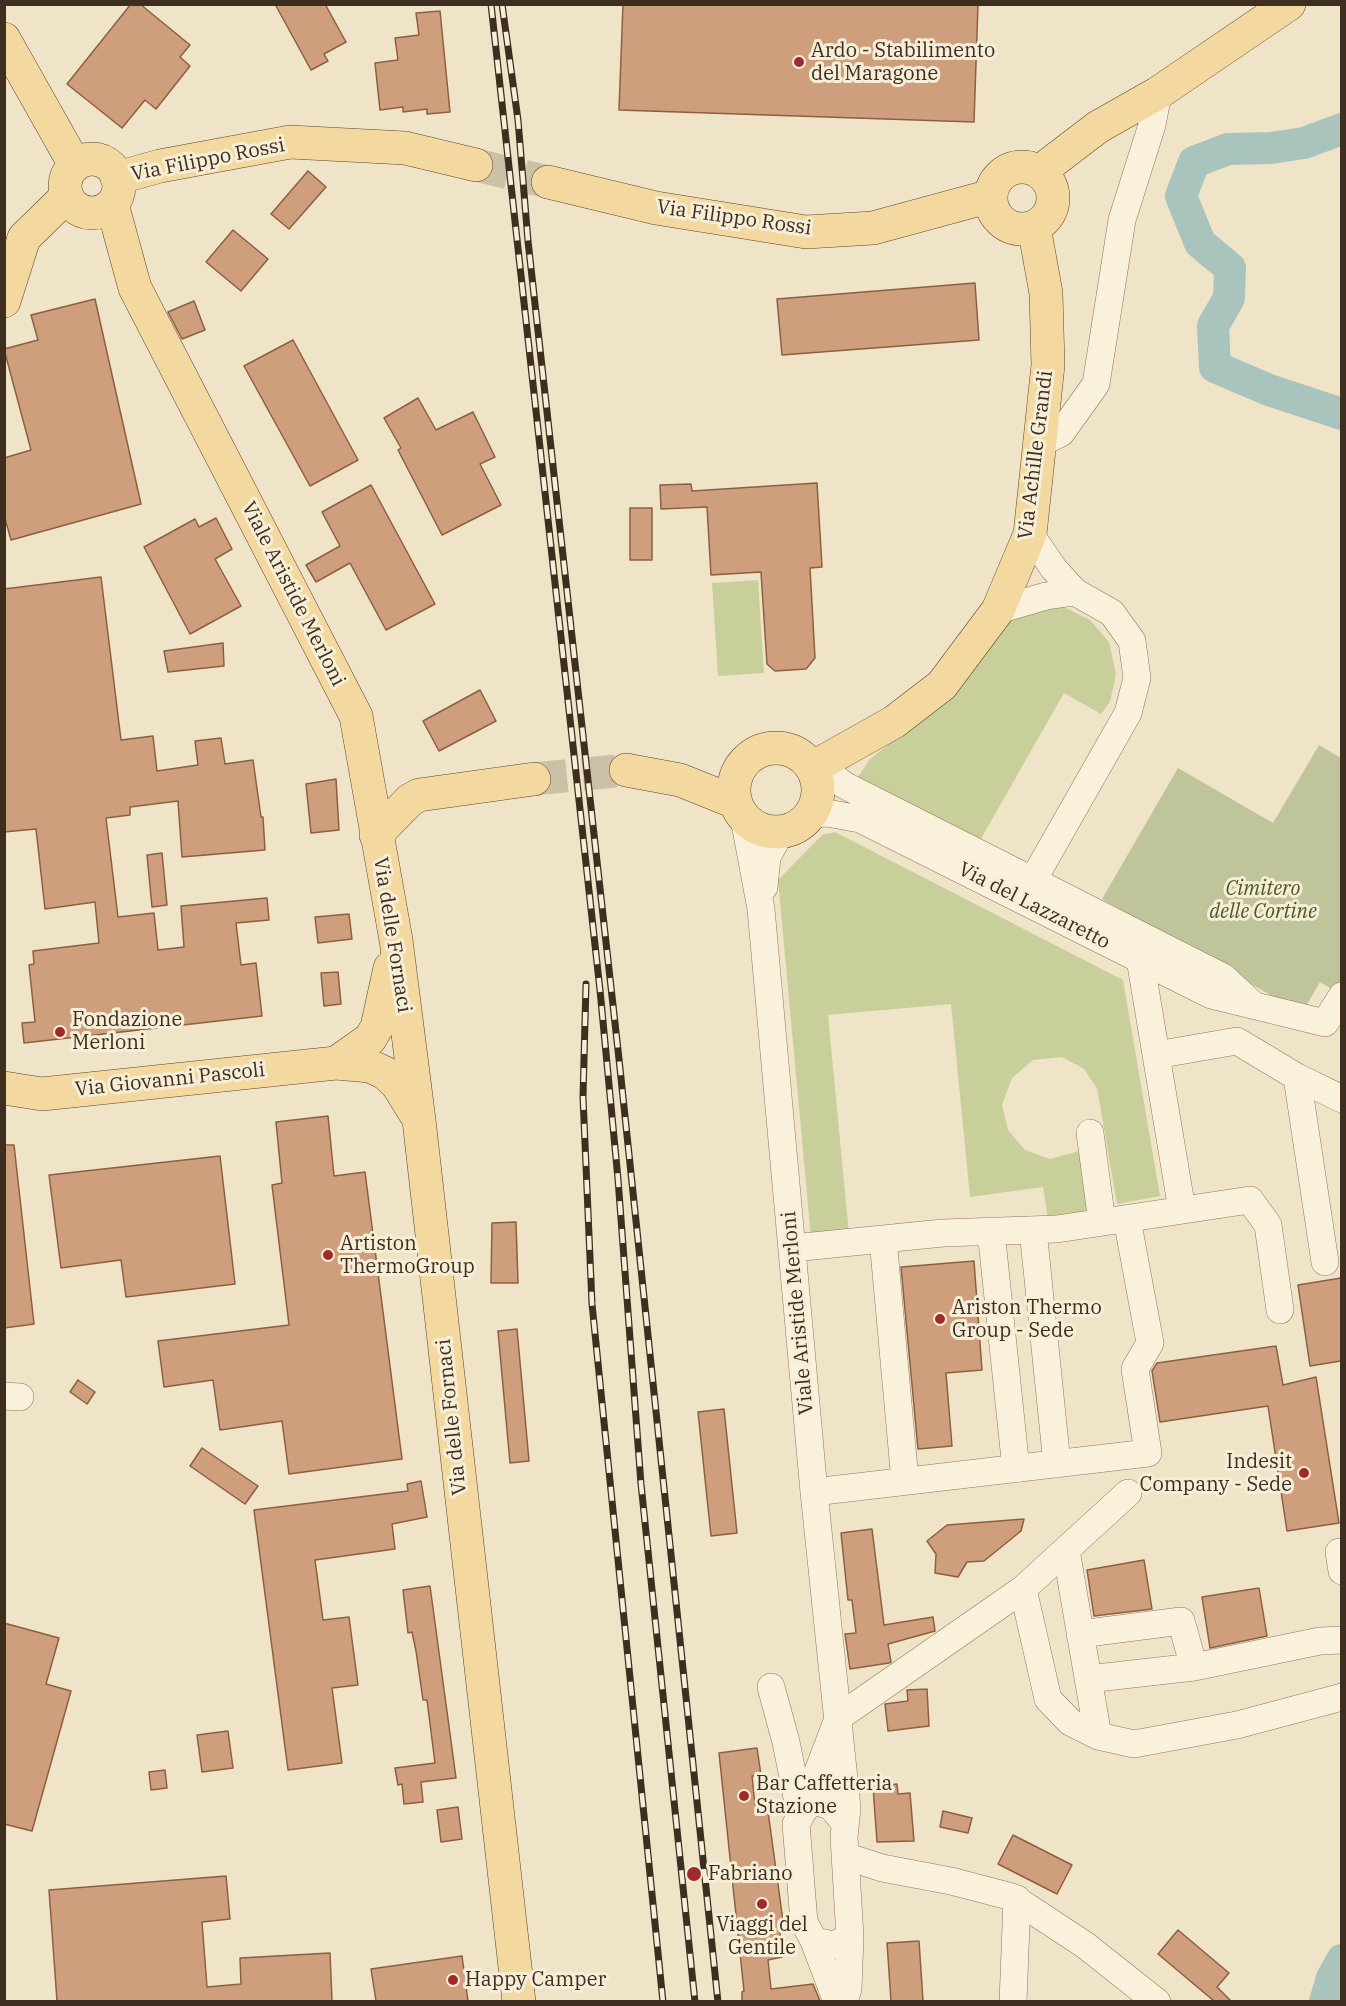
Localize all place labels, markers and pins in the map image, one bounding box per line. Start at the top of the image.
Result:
place label: Ardo - Stabilimento del Maragone [811,39,995,86]
marker: Ardo - Stabilimento del Maragone [792,55,806,69]
place label: Fondazione Merloni [72,1008,182,1055]
marker: Fondazione Merloni [53,1025,67,1039]
place label: Artiston ThermoGroup [340,1232,475,1279]
marker: Artiston ThermoGroup [321,1248,335,1262]
place label: Ariston Thermo Group - Sede [952,1296,1102,1343]
marker: Ariston Thermo Group - Sede [933,1312,947,1326]
place label: Indesit Company - Sede [1140,1450,1292,1497]
marker: Indesit Company - Sede [1297,1466,1311,1480]
place label: Bar Caffetteria Stazione [756,1772,892,1819]
marker: Bar Caffetteria Stazione [737,1789,751,1803]
place label: Fabriano [708,1862,793,1886]
marker: Fabriano [685,1865,703,1883]
marker: Viaggi del Gentile [755,1897,769,1911]
place label: Viaggi del Gentile [716,1913,808,1960]
place label: Happy Camper [465,1968,606,1992]
marker: Happy Camper [446,1973,460,1987]

